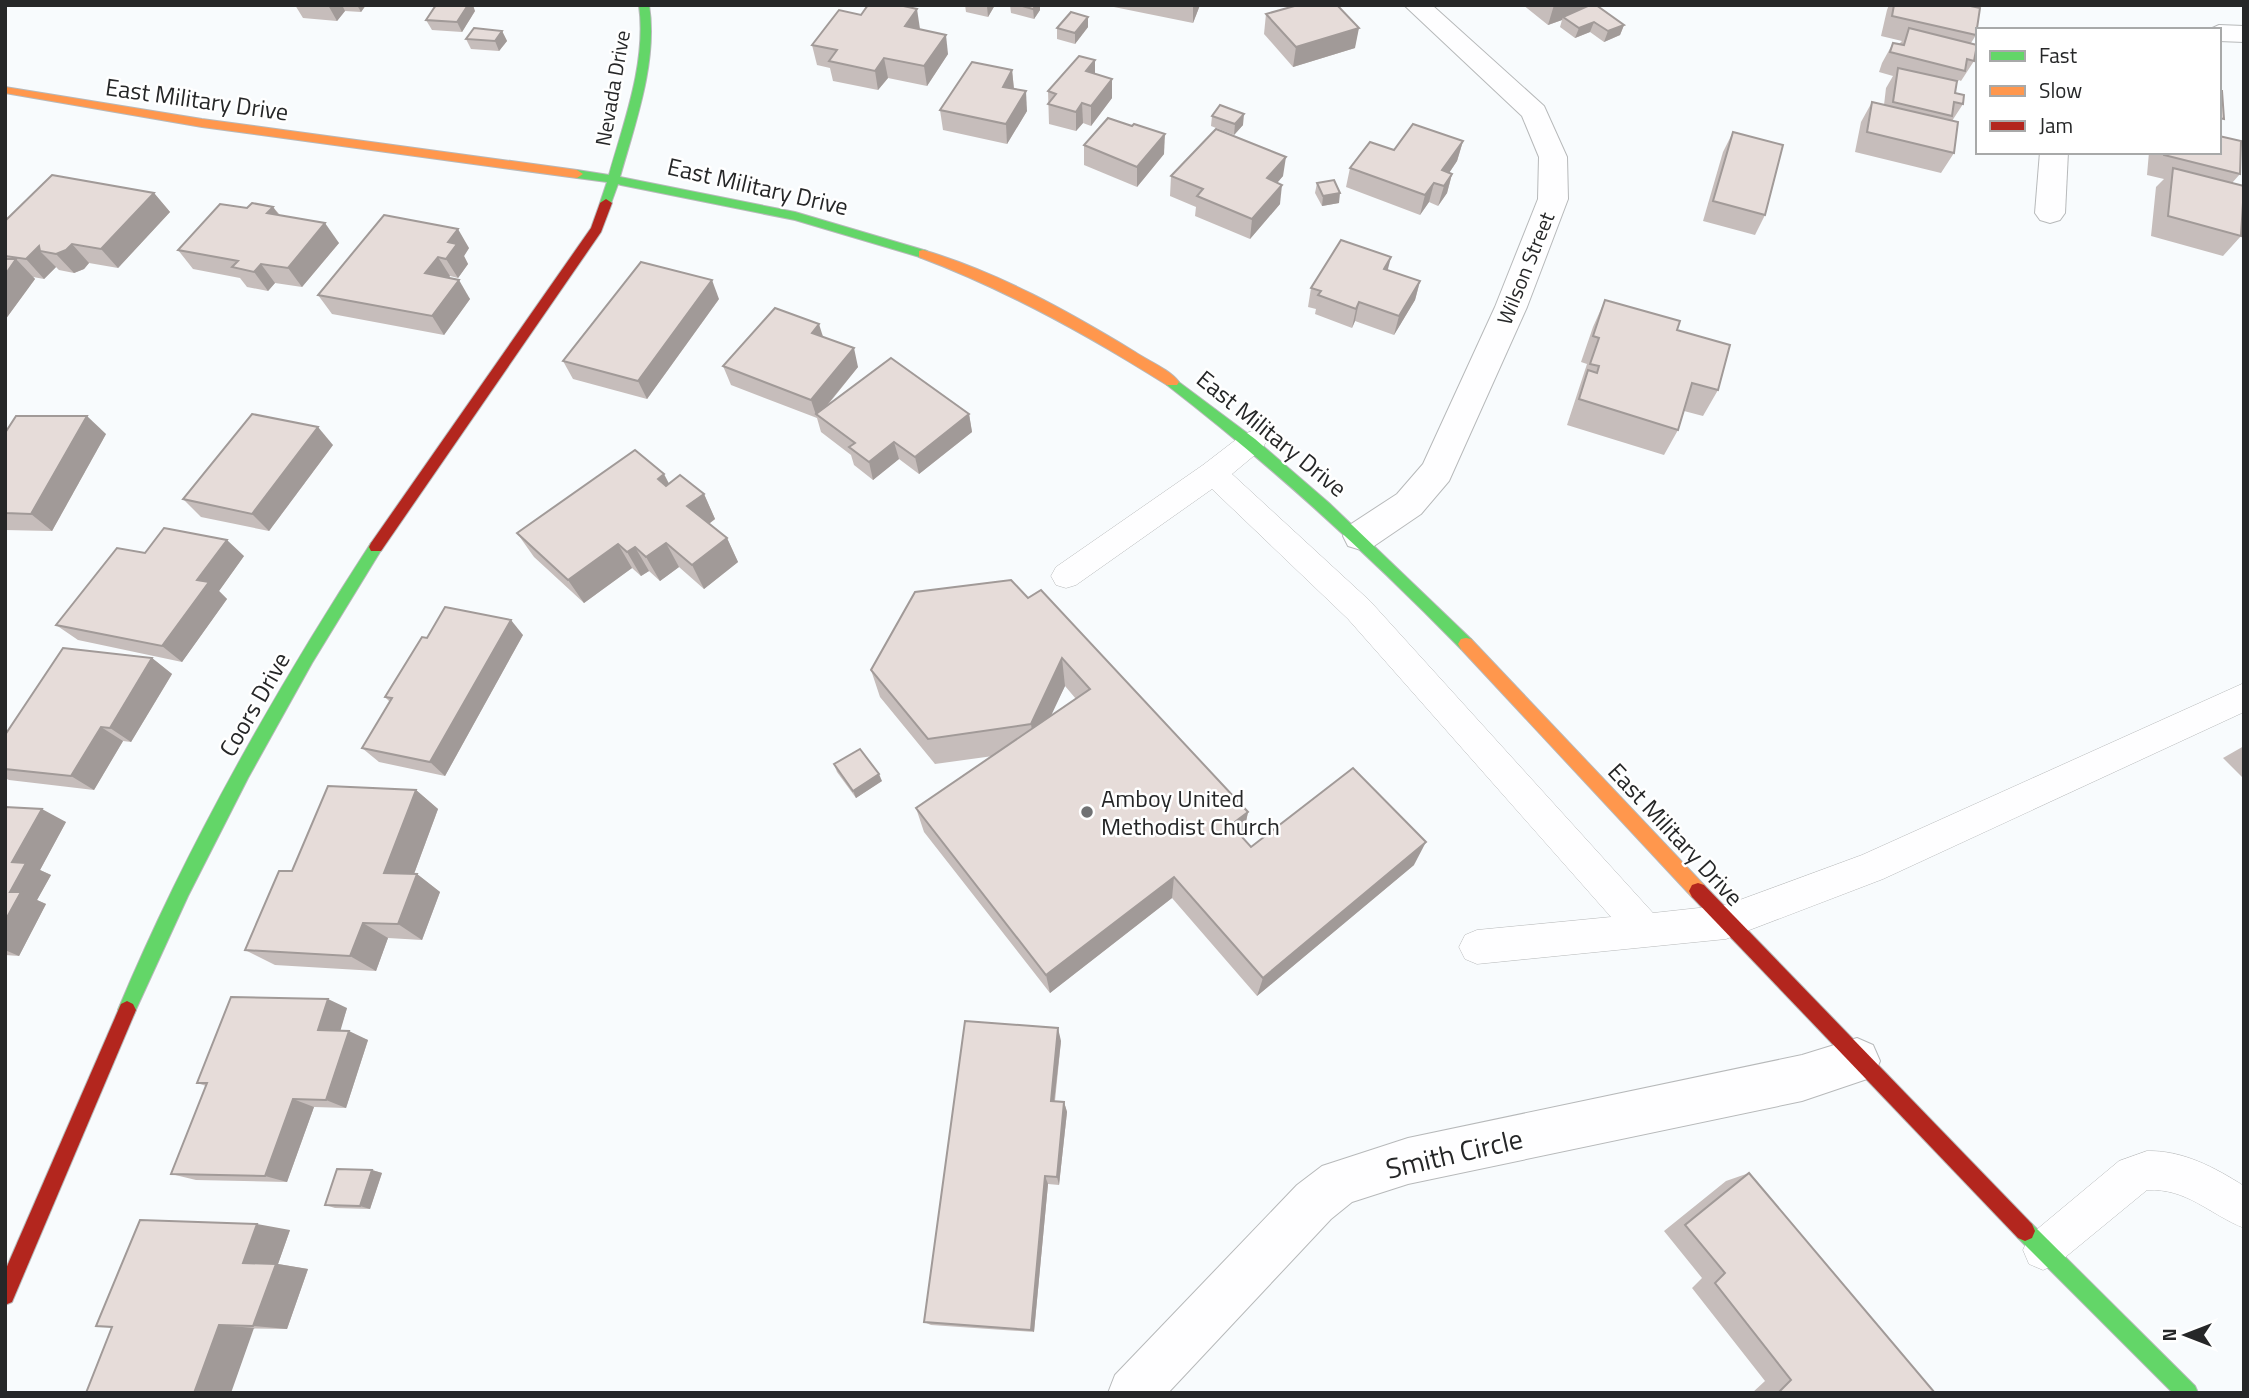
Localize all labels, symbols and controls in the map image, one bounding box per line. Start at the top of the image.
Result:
street label: Nevada Drive [586,28,638,148]
legend [1976,28,2221,154]
text: Fast [2039,39,2078,71]
street label: East Military Drive [103,68,291,130]
text: Slow [2039,74,2082,106]
text: Jam [2039,109,2073,141]
street label: East Military Drive [664,148,852,224]
street label: Wilson Street [1488,206,1562,329]
street label: East Military Drive [1189,361,1355,505]
street label: Coors Drive [210,645,298,763]
street label: East Military Drive [1600,754,1752,914]
place label: Amboy United Methodist Church [1101,780,1280,844]
marker: Amboy United Methodist Church [1079,804,1095,820]
street label: Smith Circle [1381,1116,1527,1190]
north arrow [2151,1300,2221,1370]
text: N [2154,1328,2183,1342]

